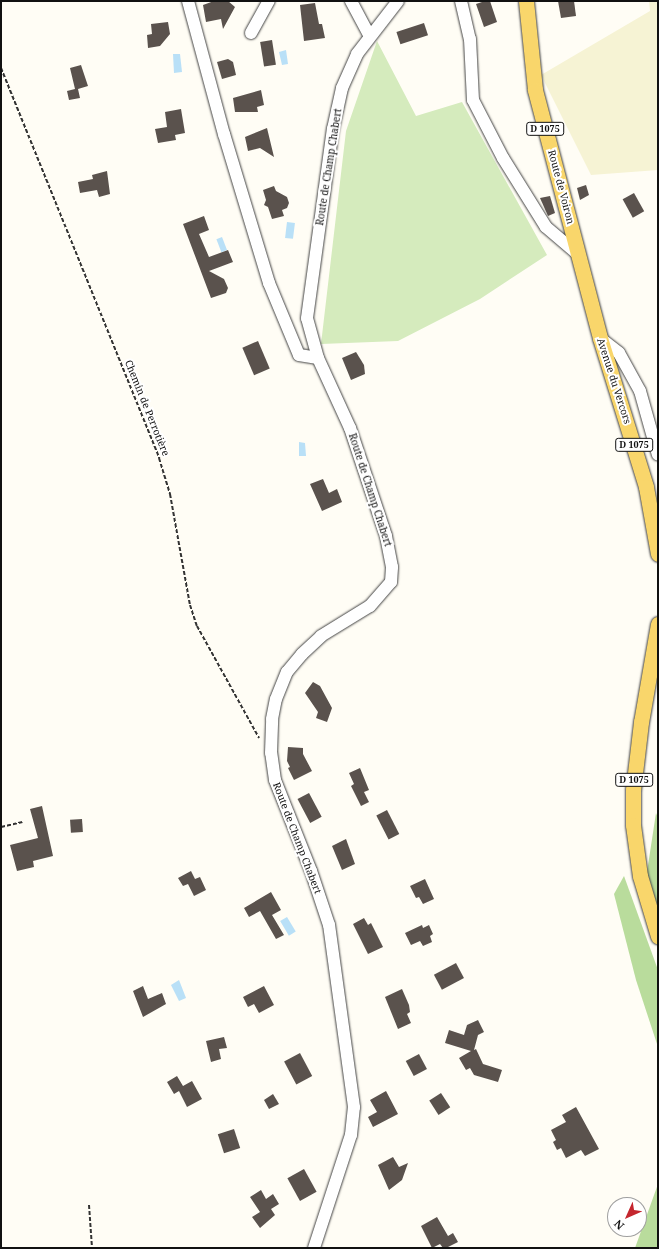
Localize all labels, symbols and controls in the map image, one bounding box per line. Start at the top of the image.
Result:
street label: Route de Champ Chabert [314,108,344,226]
road number: D 1075 [526,122,564,136]
street label: Route de Voiron [545,149,577,225]
street label: Avenue du Vercors [594,337,634,425]
street label: Chemin de Perrotière [122,358,172,458]
street label: Route de Champ Chabert [346,432,394,548]
road number: D 1075 [615,438,653,452]
road number: D 1075 [615,773,653,787]
street label: Route de Champ Chabert [270,781,324,895]
north arrow [607,1197,647,1237]
text: N [611,1217,627,1234]

